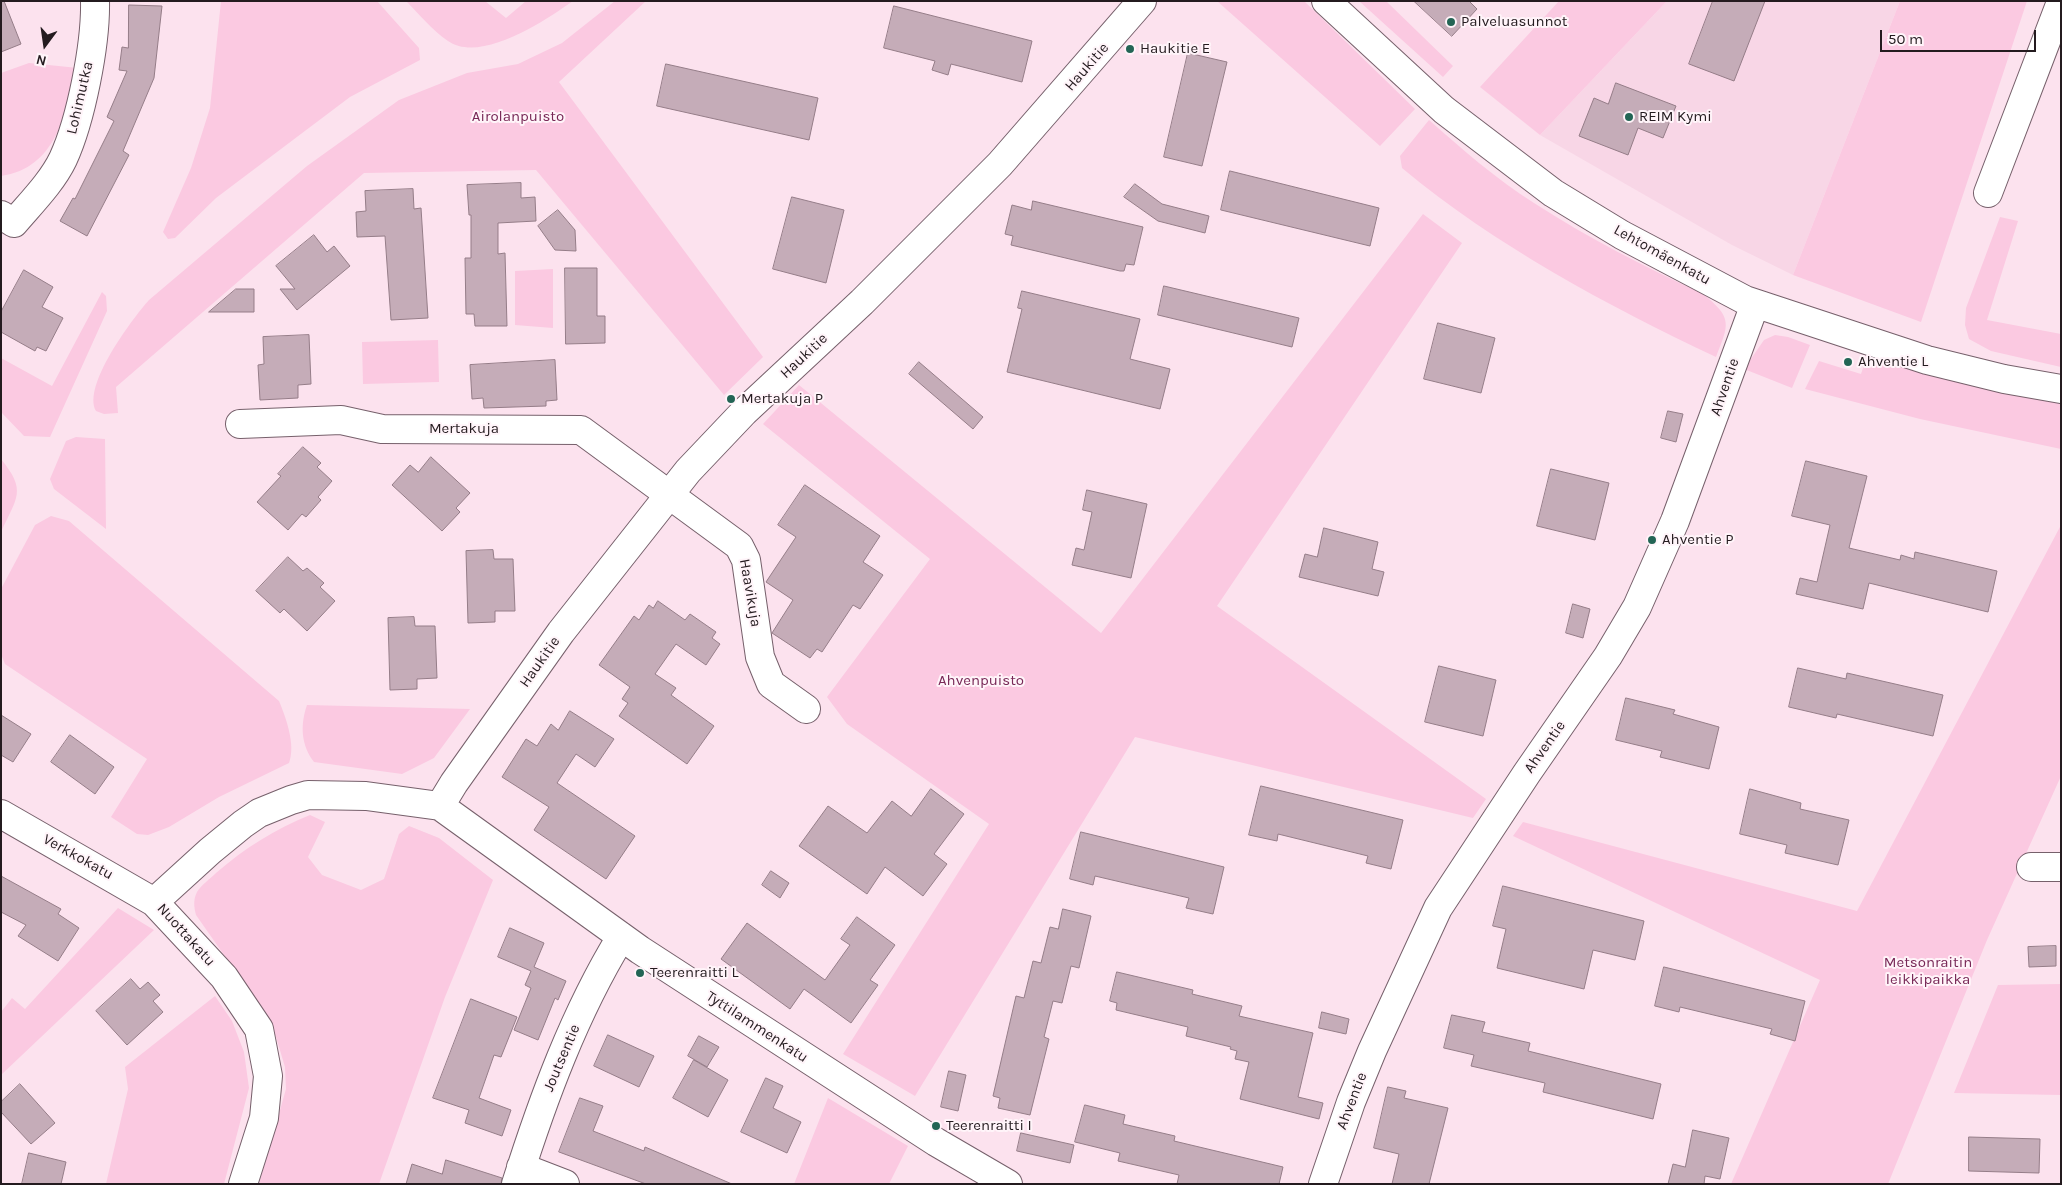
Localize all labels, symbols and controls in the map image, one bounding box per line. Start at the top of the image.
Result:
place label: Palveluasunnot [1461,13,1567,31]
marker: Palveluasunnot [1445,16,1457,28]
north arrow [20,20,70,70]
scale bar [1882,20,2038,52]
text: 50 m [1888,30,1923,48]
street label: Haukitie [1061,39,1113,95]
place label: Haukitie E [1140,40,1210,58]
marker: Haukitie E [1124,43,1136,55]
text: N [34,51,48,70]
street label: Lohimutka [63,60,97,136]
park label: Airolanpuisto [472,108,564,126]
place label: REIM Kymi [1639,108,1712,126]
marker: REIM Kymi [1623,111,1635,123]
street label: Lehtomäenkatu [1610,221,1714,289]
street label: Haukitie [777,330,831,382]
place label: Ahventie L [1858,353,1928,371]
street label: Ahventie [1707,356,1743,418]
marker: Ahventie L [1842,356,1854,368]
place label: Mertakuja P [741,390,823,408]
marker: Mertakuja P [725,393,737,405]
street label: Mertakuja [429,420,499,438]
place label: Ahventie P [1662,531,1734,549]
marker: Ahventie P [1646,534,1658,546]
street label: Haavikuja [735,557,765,629]
street label: Haukitie [516,633,564,691]
park label: Ahvenpuisto [938,672,1024,690]
street label: Ahventie [1520,717,1570,777]
street label: Verkkokatu [40,830,116,884]
street label: Nuottakatu [153,900,219,970]
park label: Metsonraitin leikkipaikka [1884,954,1972,989]
place label: Teerenraitti L [650,964,738,982]
marker: Teerenraitti L [634,967,646,979]
street label: Tyttilammenkatu [703,987,811,1067]
street label: Joutsentie [540,1022,584,1094]
street label: Ahventie [1333,1070,1371,1132]
place label: Teerenraitti I [946,1117,1032,1135]
marker: Teerenraitti I [930,1120,942,1132]

